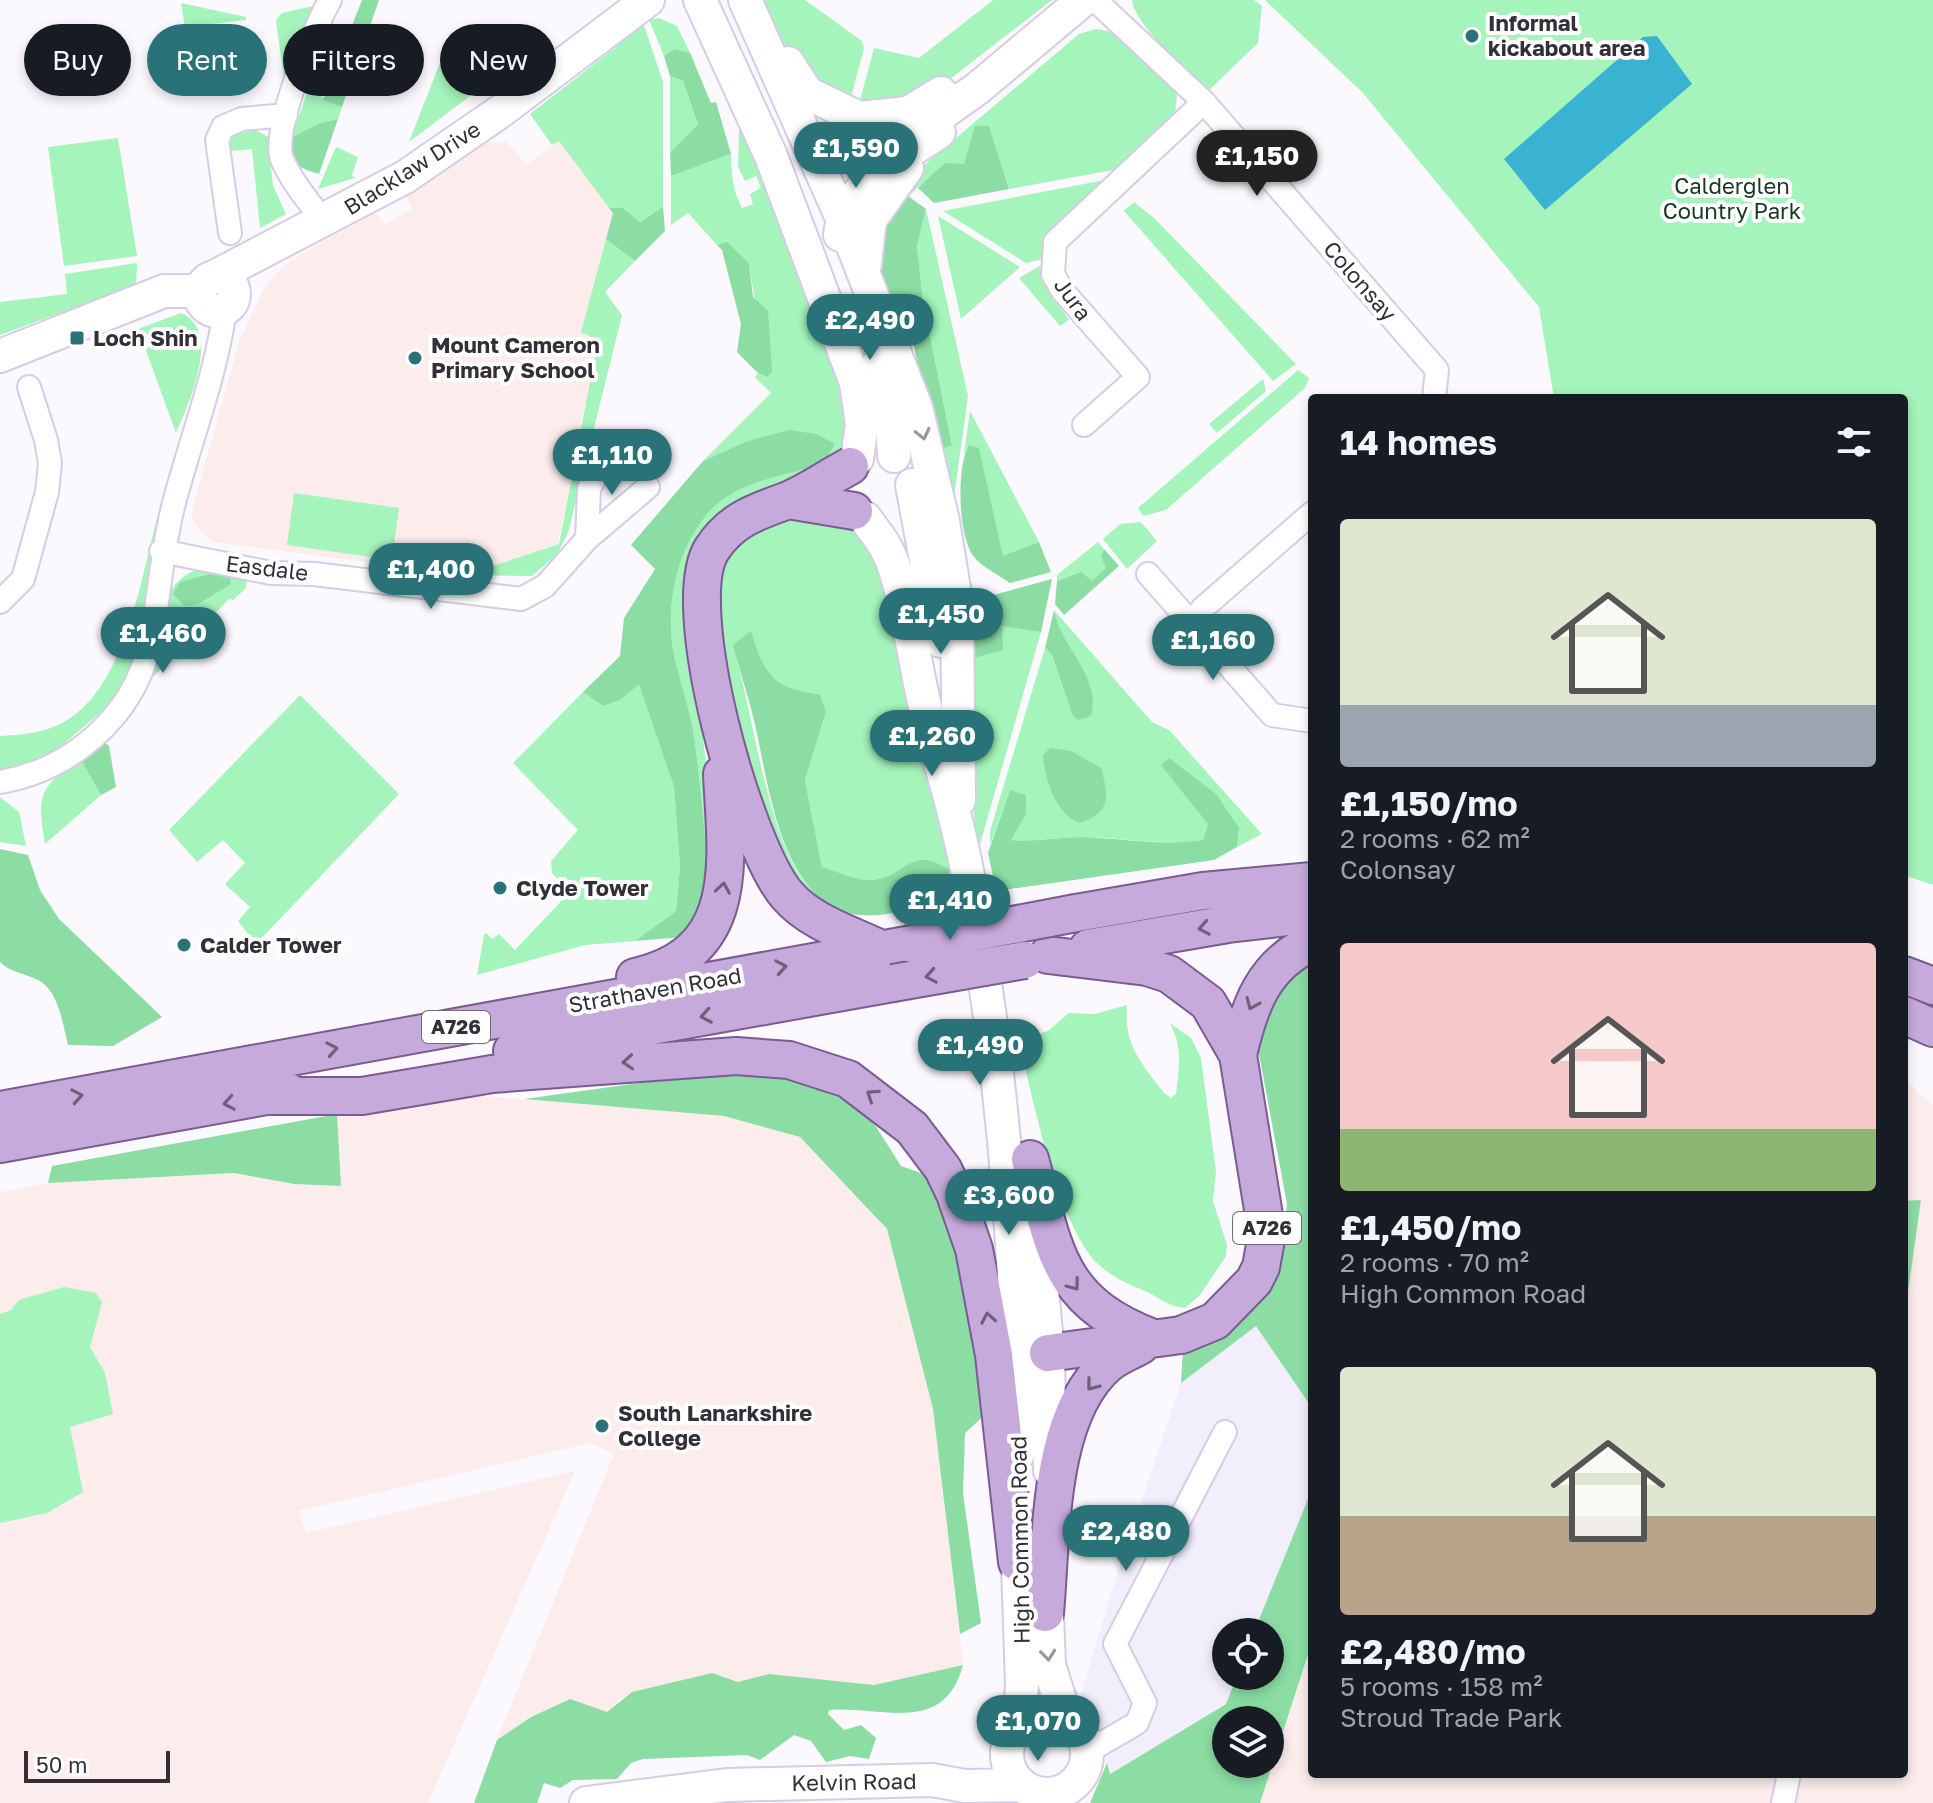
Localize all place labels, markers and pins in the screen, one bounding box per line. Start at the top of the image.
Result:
place label: Informal kickabout area [1488,9,1646,61]
marker: Informal kickabout area [1463,27,1481,45]
pin: £1,590 [791,122,921,190]
pin: £1,150 [1192,130,1322,198]
pin: £2,490 [805,294,935,362]
place label: Loch Shin [93,324,198,351]
marker: Loch Shin [68,329,86,347]
place label: Mount Cameron Primary School [431,331,600,383]
marker: Mount Cameron Primary School [406,349,424,367]
pin: £1,110 [547,429,677,497]
pin: £1,400 [366,543,496,611]
pin: £1,450 [876,588,1006,656]
pin: £1,460 [98,607,228,675]
pin: £1,160 [1148,614,1278,682]
pin: £1,260 [867,710,997,778]
place label: Clyde Tower [516,874,649,901]
pin: £1,410 [885,874,1015,942]
marker: Clyde Tower [491,879,509,897]
place label: Calder Tower [200,931,342,958]
marker: Calder Tower [175,936,193,954]
pin: £1,490 [915,1019,1045,1087]
pin: £3,600 [944,1169,1074,1237]
place label: South Lanarkshire College [618,1399,812,1451]
marker: South Lanarkshire College [593,1417,611,1435]
pin: £2,480 [1061,1505,1191,1573]
pin: £1,070 [973,1695,1103,1763]

